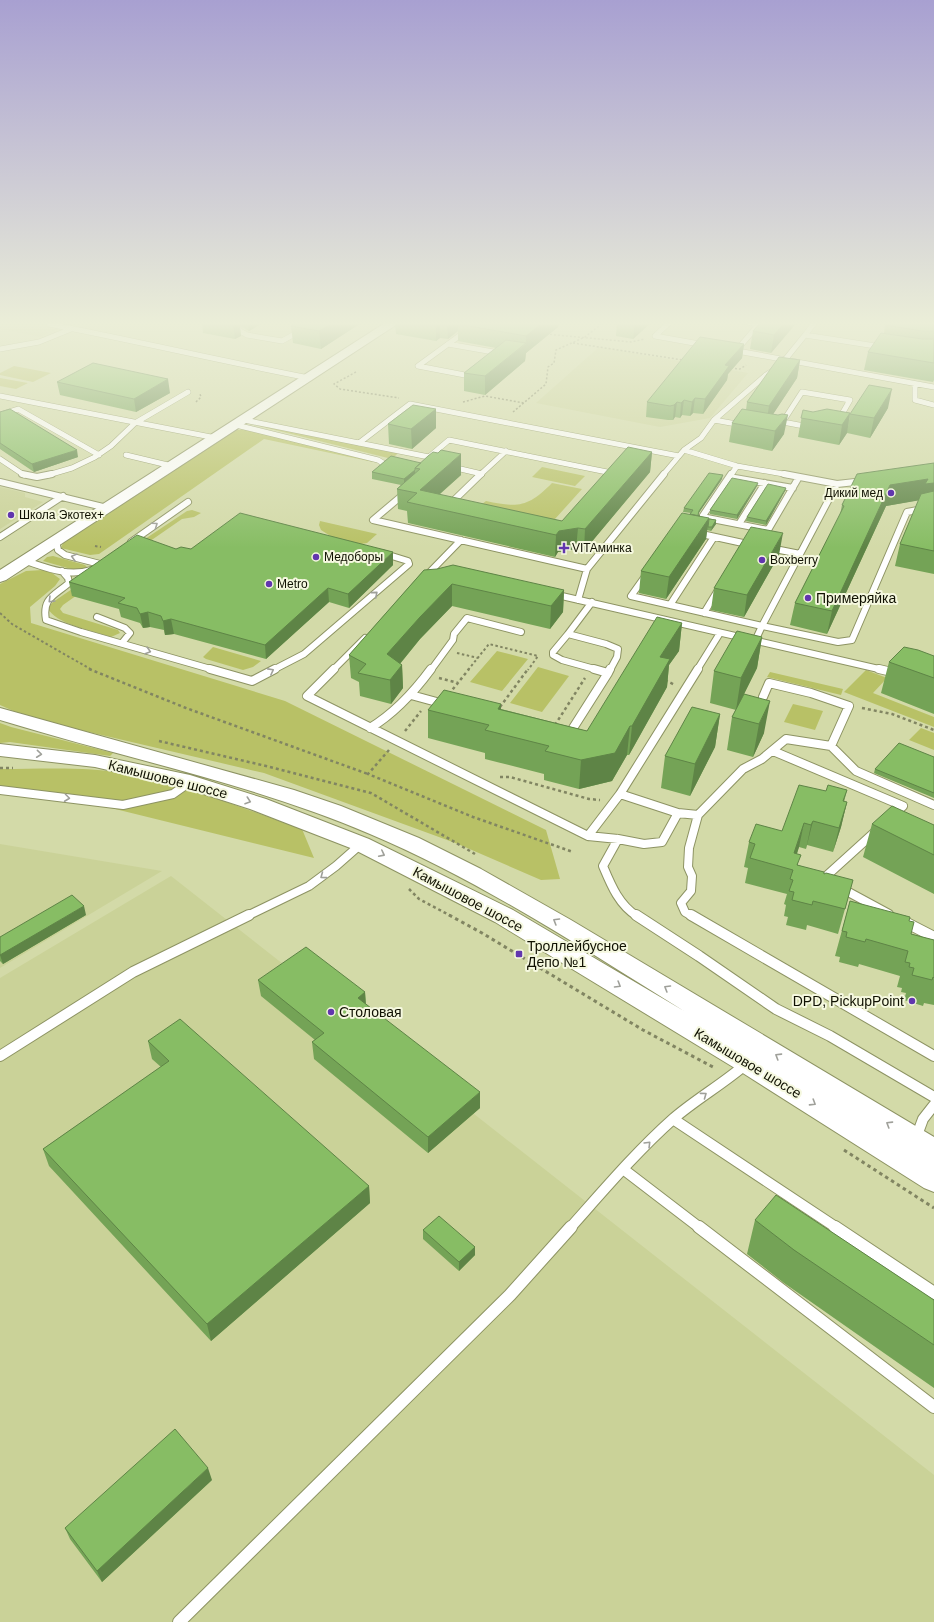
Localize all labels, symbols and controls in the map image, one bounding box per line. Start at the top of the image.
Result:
place label: Дикий мед [825,486,883,500]
marker: Дикий мед [886,488,896,498]
place label: Школа Экотех+ [19,508,104,522]
marker: Школа Экотех+ [6,510,16,520]
one-way arrow [150,523,157,530]
place label: VITAминка [572,541,632,555]
marker: VITAминка [559,543,569,553]
place label: Медоборы [324,550,383,564]
marker: Медоборы [311,552,321,562]
place label: Boxberry [770,553,818,567]
one-way arrow [71,554,77,562]
marker: Boxberry [757,555,767,565]
place label: Metro [277,577,308,591]
marker: Metro [264,579,274,589]
place label: Примеряйка [816,590,897,606]
one-way arrow [370,591,378,598]
marker: Примеряйка [803,593,813,603]
one-way arrow [48,595,56,602]
one-way arrow [144,646,151,655]
one-way arrow [267,669,274,676]
one-way arrow [36,749,42,758]
street label: Камышовое шоссе [107,756,229,802]
one-way arrow [63,793,70,802]
one-way arrow [244,796,251,805]
one-way arrow [377,849,385,857]
street label: Камышовое шоссе [410,863,526,935]
one-way arrow [320,871,327,878]
one-way arrow [553,919,560,926]
place label: Троллейбусное Депо №1 [527,938,627,970]
marker: Троллейбусное Депо №1 [514,949,524,959]
one-way arrow [614,980,621,987]
one-way arrow [664,985,671,993]
place label: DPD, PickupPoint [793,993,904,1009]
marker: DPD, PickupPoint [907,996,917,1006]
place label: Столовая [339,1004,402,1020]
marker: Столовая [326,1007,336,1017]
street label: Камышовое шоссе [692,1025,805,1101]
one-way arrow [775,1053,782,1061]
one-way arrow [699,1093,706,1100]
one-way arrow [809,1098,816,1105]
one-way arrow [886,1121,893,1129]
one-way arrow [643,1141,651,1149]

